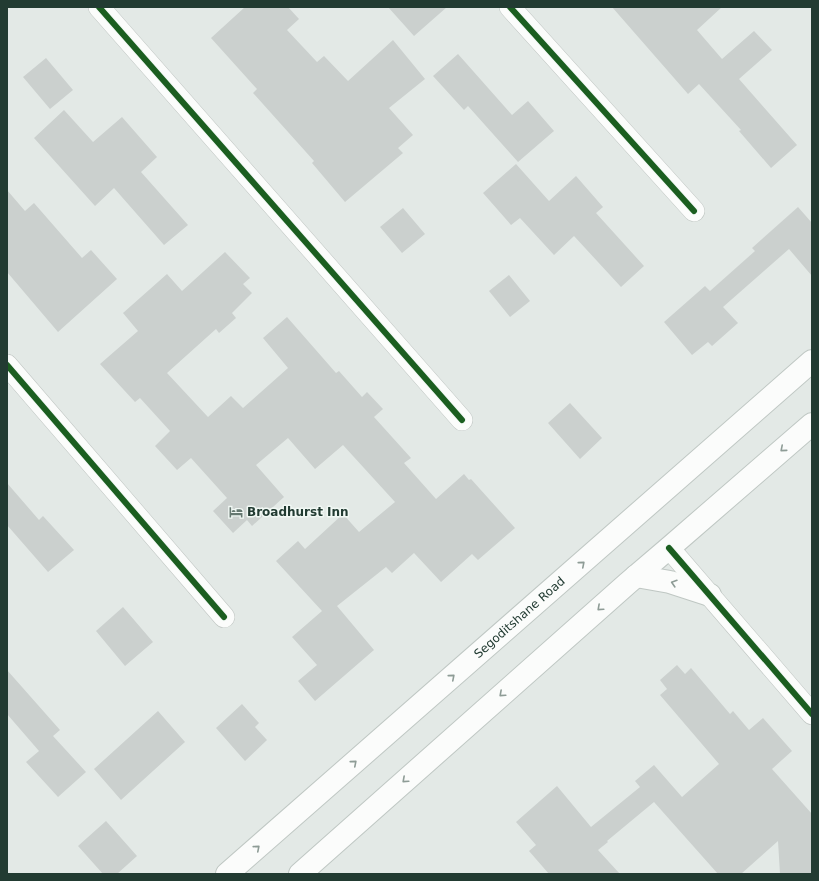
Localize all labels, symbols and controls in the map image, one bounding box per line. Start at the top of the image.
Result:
one-way arrow [780,445,787,452]
hotel icon: Broadhurst Inn [228,504,244,520]
place label: Broadhurst Inn [247,505,349,519]
one-way arrow [577,561,584,568]
street label: Segoditshane Road [471,574,568,661]
one-way arrow [670,579,677,588]
one-way arrow [597,603,604,610]
one-way arrow [448,675,455,682]
one-way arrow [500,689,507,696]
one-way arrow [350,760,357,767]
one-way arrow [402,776,410,783]
one-way arrow [252,846,259,853]

